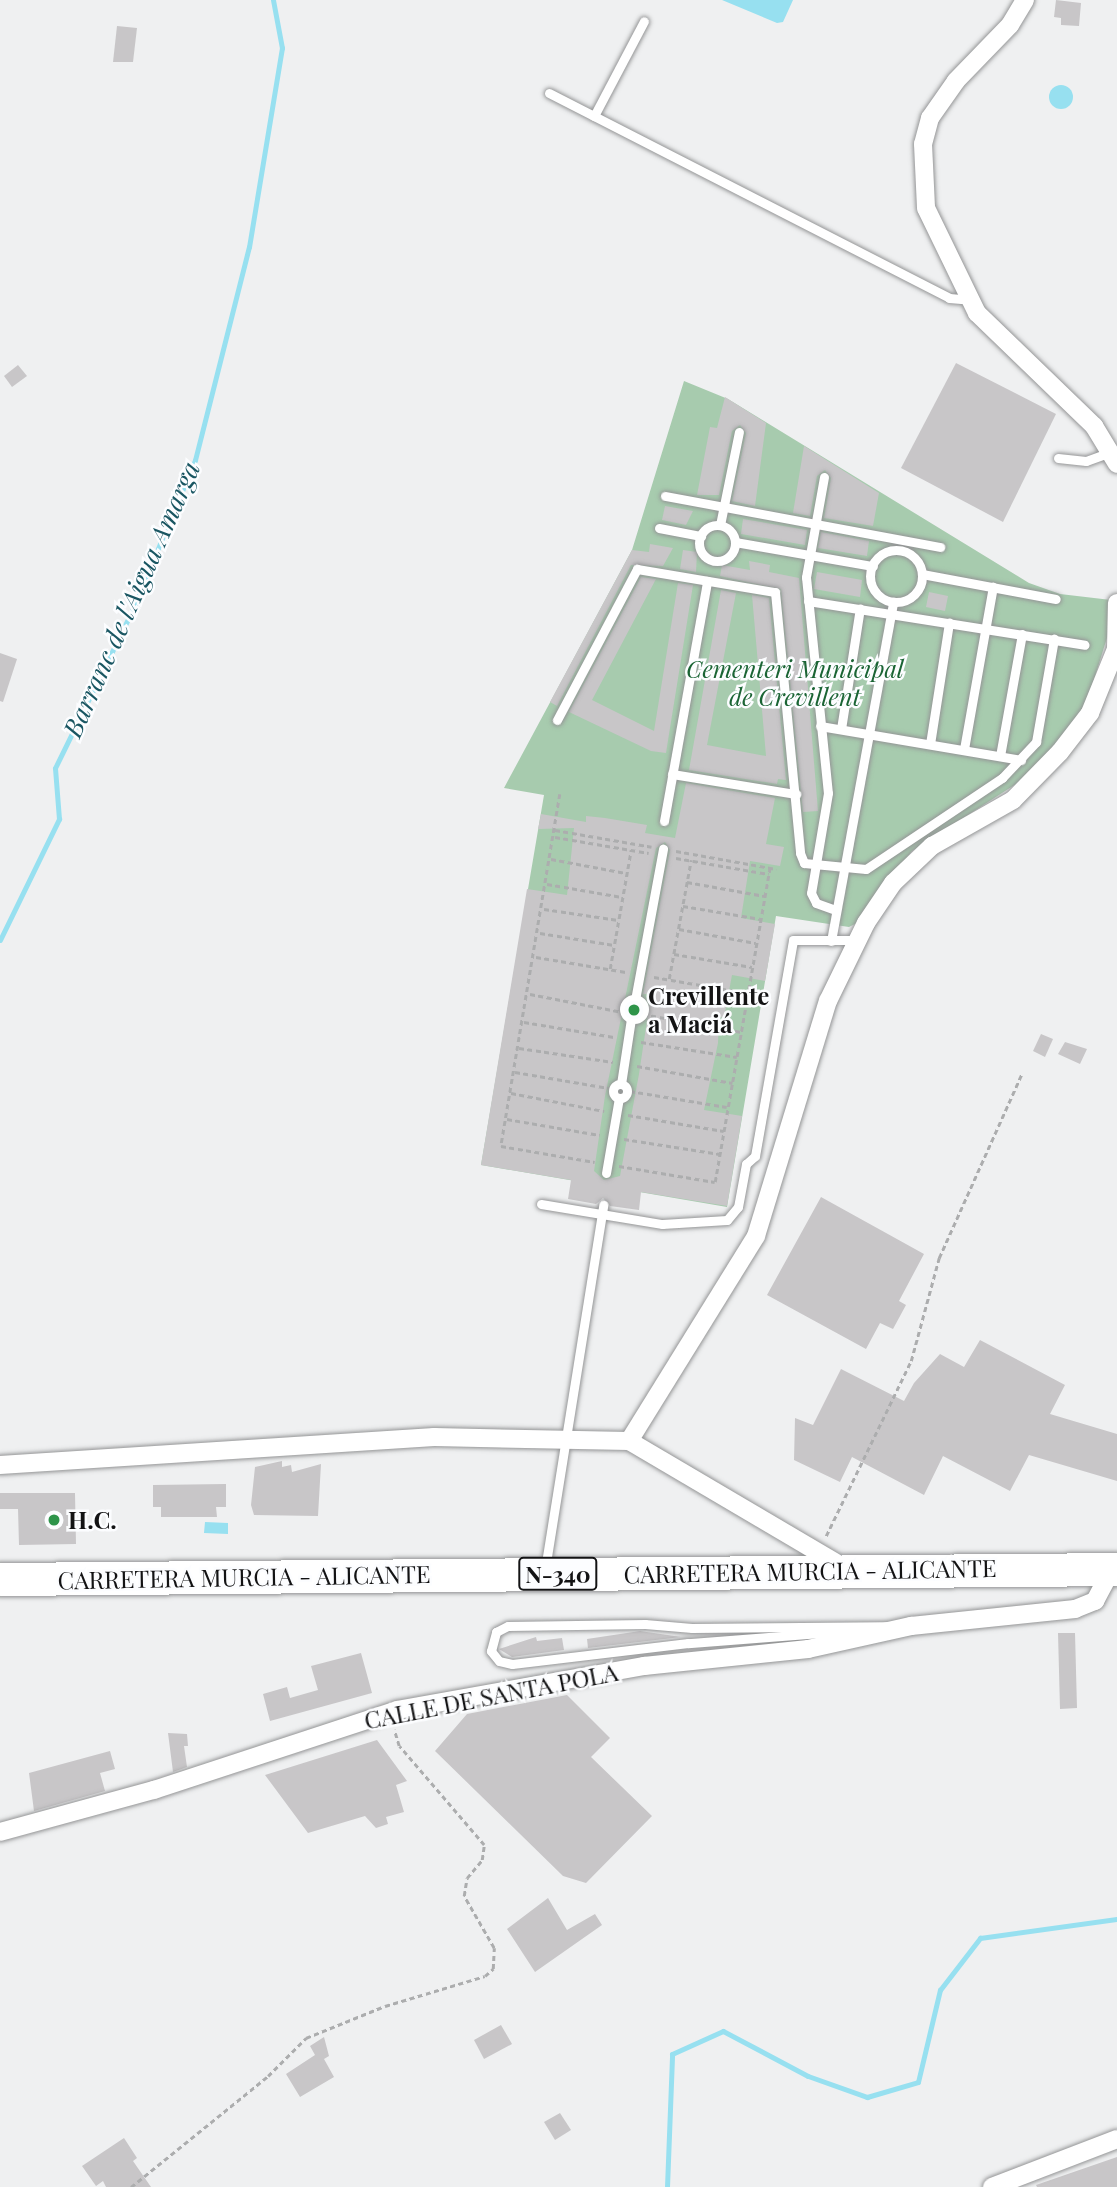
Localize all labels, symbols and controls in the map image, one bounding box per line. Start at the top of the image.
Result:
water label: Barranc de l'Aigua Amarga [56,456,206,742]
park label: Cementeri Municipal de Crevillent [686,655,904,711]
place label: Crevillente a Maciá [648,982,769,1038]
marker: Crevillente a Maciá [626,1002,642,1018]
place label: H.C. [68,1506,117,1534]
marker: H.C. [46,1512,62,1528]
street label: CARRETERA MURCIA - ALICANTE [623,1553,997,1589]
road number: N-340 [518,1554,598,1594]
street label: CARRETERA MURCIA - ALICANTE [57,1559,431,1595]
street label: CALLE DE SANTA POLA [362,1657,620,1735]

